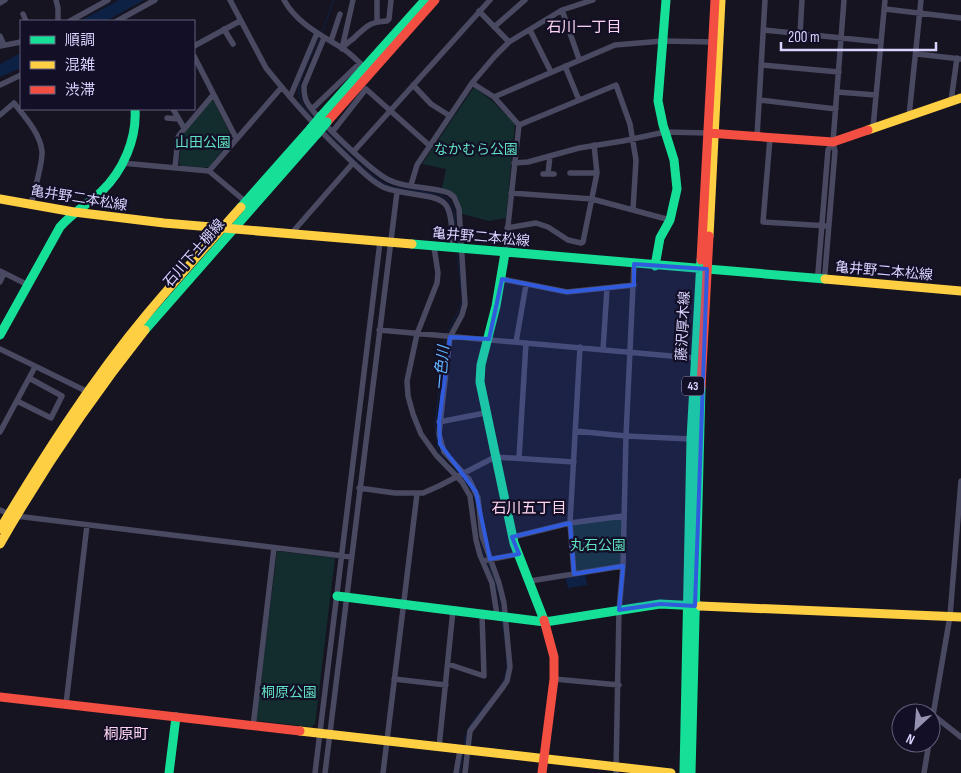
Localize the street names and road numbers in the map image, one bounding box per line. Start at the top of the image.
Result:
street label: 亀井野二本松線 [29,182,129,214]
street label: 石川下土棚線 [160,216,228,290]
street label: 亀井野二本松線 [431,224,531,250]
street label: 亀井野二本松線 [834,258,934,284]
street label: 藤沢厚木線 [673,291,693,361]
road number: 43 [682,376,704,396]

